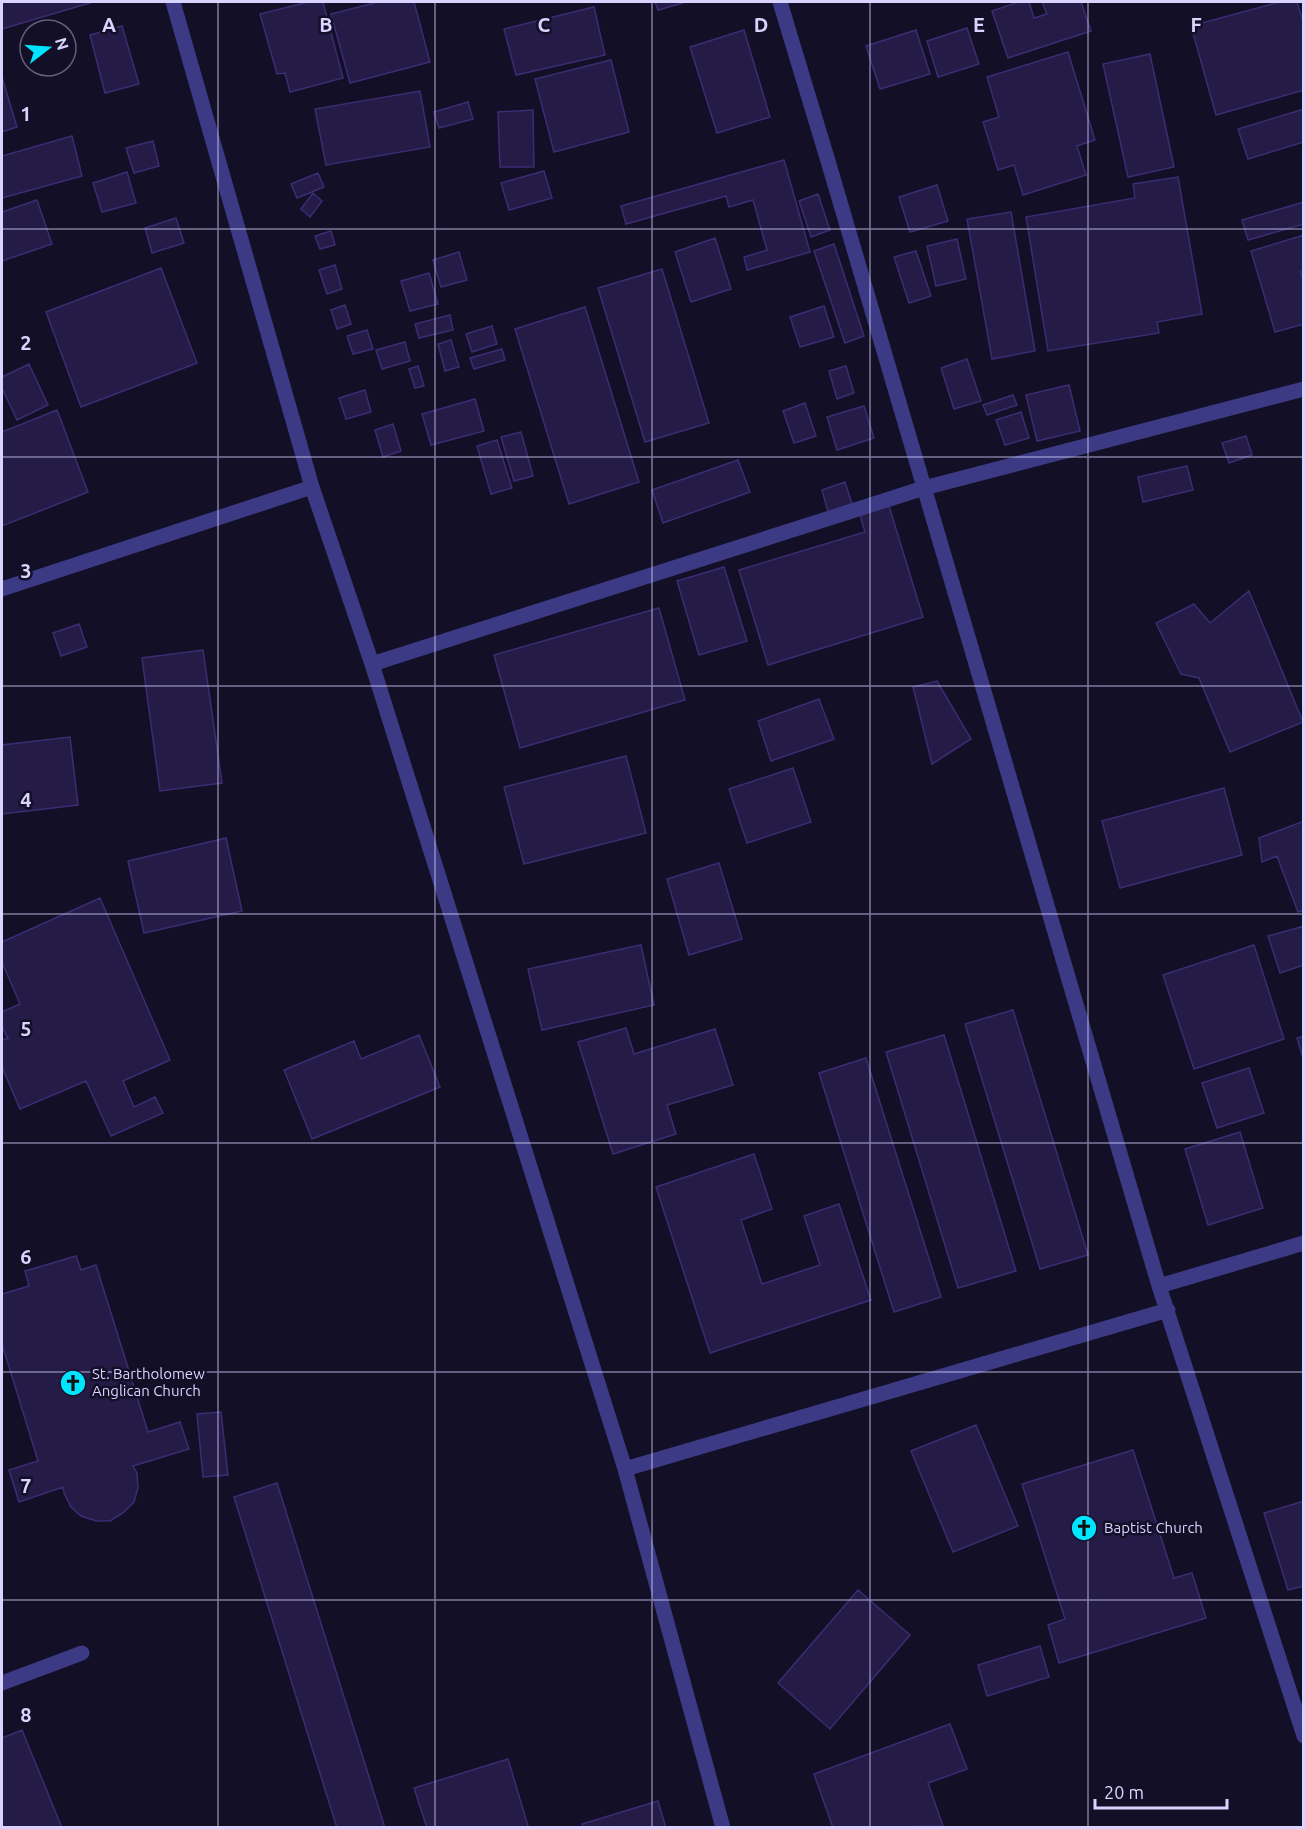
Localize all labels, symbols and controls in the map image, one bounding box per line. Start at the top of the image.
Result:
text: A [102,13,116,36]
text: B [319,13,333,36]
text: C [538,13,551,36]
text: D [754,13,768,36]
text: E [973,13,985,36]
text: F [1190,13,1202,36]
north arrow [18,18,78,78]
text: N [52,35,73,52]
text: 1 [20,102,32,125]
text: 2 [20,331,32,354]
text: 3 [20,559,32,582]
text: 4 [20,788,32,811]
text: 5 [20,1017,32,1040]
text: 6 [20,1245,32,1268]
place label: St. Bartholomew Anglican Church [92,1365,205,1399]
church icon: St. Bartholomew Anglican Church [58,1368,88,1398]
text: 7 [20,1474,32,1497]
church icon: Baptist Church [1069,1513,1099,1543]
place label: Baptist Church [1104,1519,1203,1536]
text: 8 [20,1703,32,1726]
scale bar [1095,1772,1227,1810]
text: 20 m [1104,1782,1144,1802]

